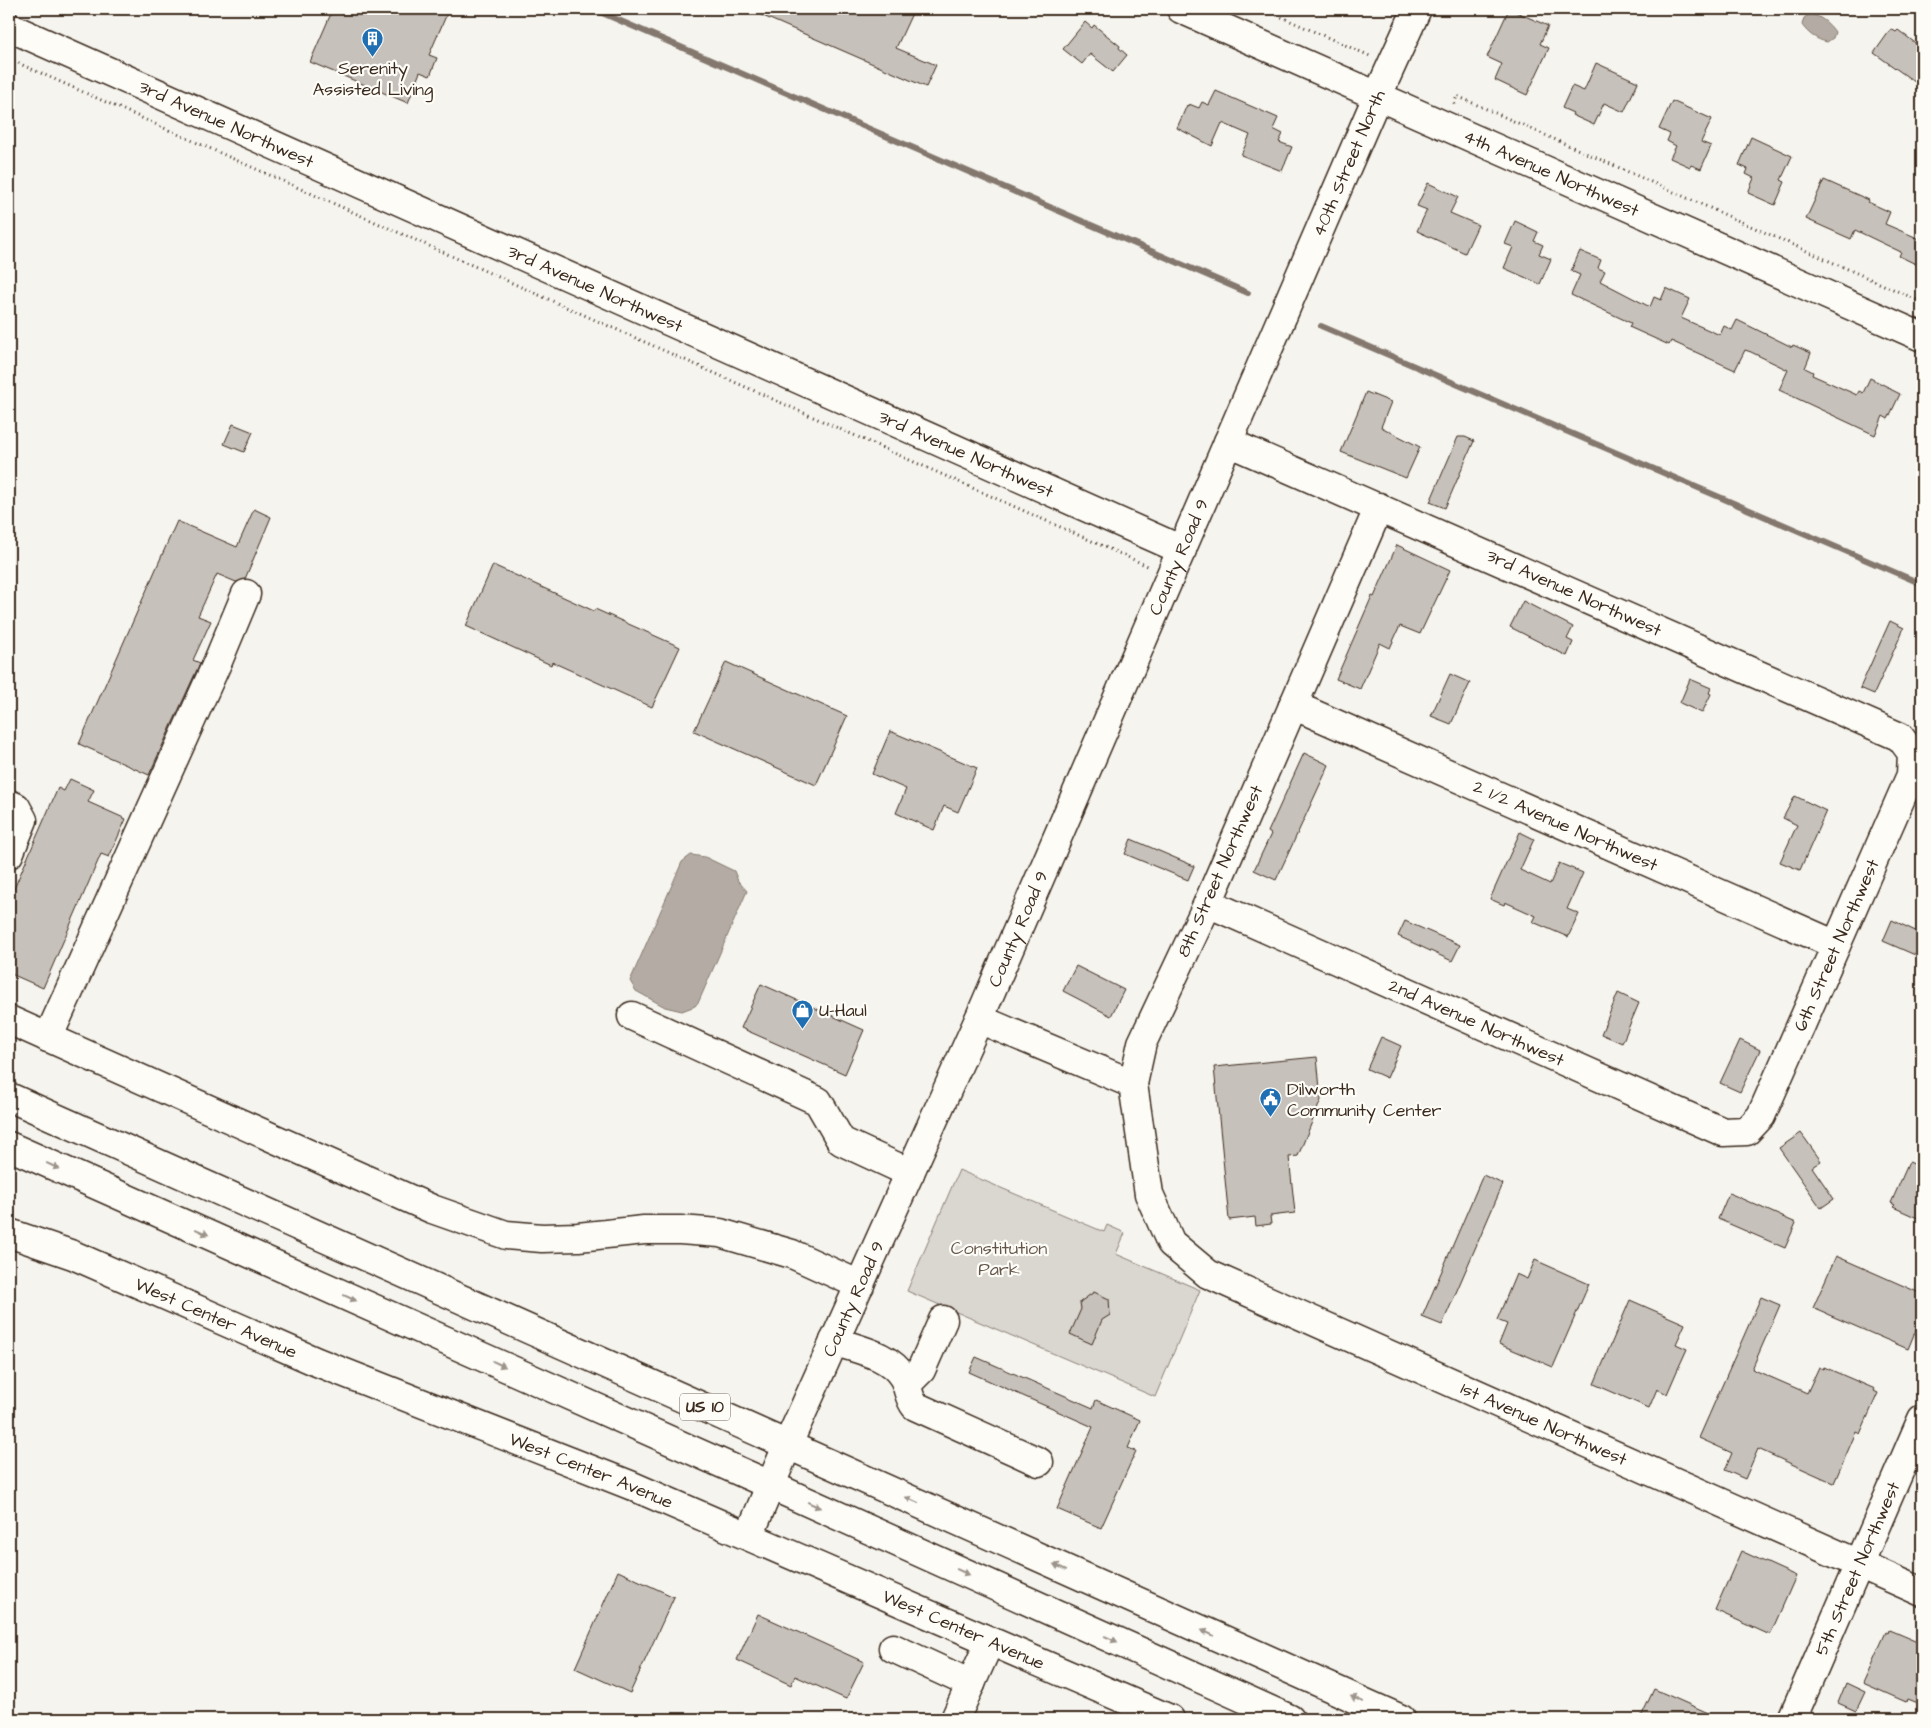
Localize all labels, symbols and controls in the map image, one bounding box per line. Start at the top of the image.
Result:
building icon: Serenity Assisted Living [361,26,385,57]
place label: Serenity Assisted Living [313,56,433,103]
street label: 3rd Avenue Northwest [135,74,319,174]
street label: 40th Street North [1306,86,1391,240]
street label: 4th Avenue Northwest [1460,123,1644,223]
street label: 3rd Avenue Northwest [504,238,688,339]
street label: 3rd Avenue Northwest [875,404,1058,504]
street label: County Road 9 [1142,495,1214,619]
street label: 3rd Avenue Northwest [1482,543,1666,643]
street label: 2 1/2 Avenue Northwest [1469,774,1663,878]
street label: 8th Street Northwest [1171,780,1270,961]
street label: 6th Street Northwest [1787,854,1885,1035]
street label: County Road 9 [982,867,1054,991]
street label: 2nd Avenue Northwest [1385,972,1569,1073]
shop icon: U-Haul [791,998,815,1029]
place label: U-Haul [819,998,867,1023]
place label: Dilworth Community Center [1287,1077,1442,1124]
public building icon: Dilworth Community Center [1259,1087,1283,1118]
one-way arrow [46,1162,60,1170]
one-way arrow [195,1228,209,1236]
park label: Constitution Park [951,1236,1047,1282]
street label: County Road 9 [816,1237,890,1361]
street label: West Center Avenue [131,1271,301,1364]
one-way arrow [343,1294,357,1302]
one-way arrow [492,1360,506,1368]
street label: 1st Avenue Northwest [1457,1376,1632,1472]
road number: US 10 [680,1394,730,1420]
street label: West Center Avenue [506,1426,677,1515]
street label: 5th Street Northwest [1809,1477,1906,1659]
one-way arrow [905,1496,919,1504]
one-way arrow [807,1501,821,1509]
one-way arrow [1053,1562,1067,1570]
one-way arrow [956,1568,970,1576]
street label: West Center Avenue [879,1583,1049,1676]
one-way arrow [1201,1629,1215,1637]
one-way arrow [1104,1635,1118,1643]
one-way arrow [1350,1695,1364,1703]

